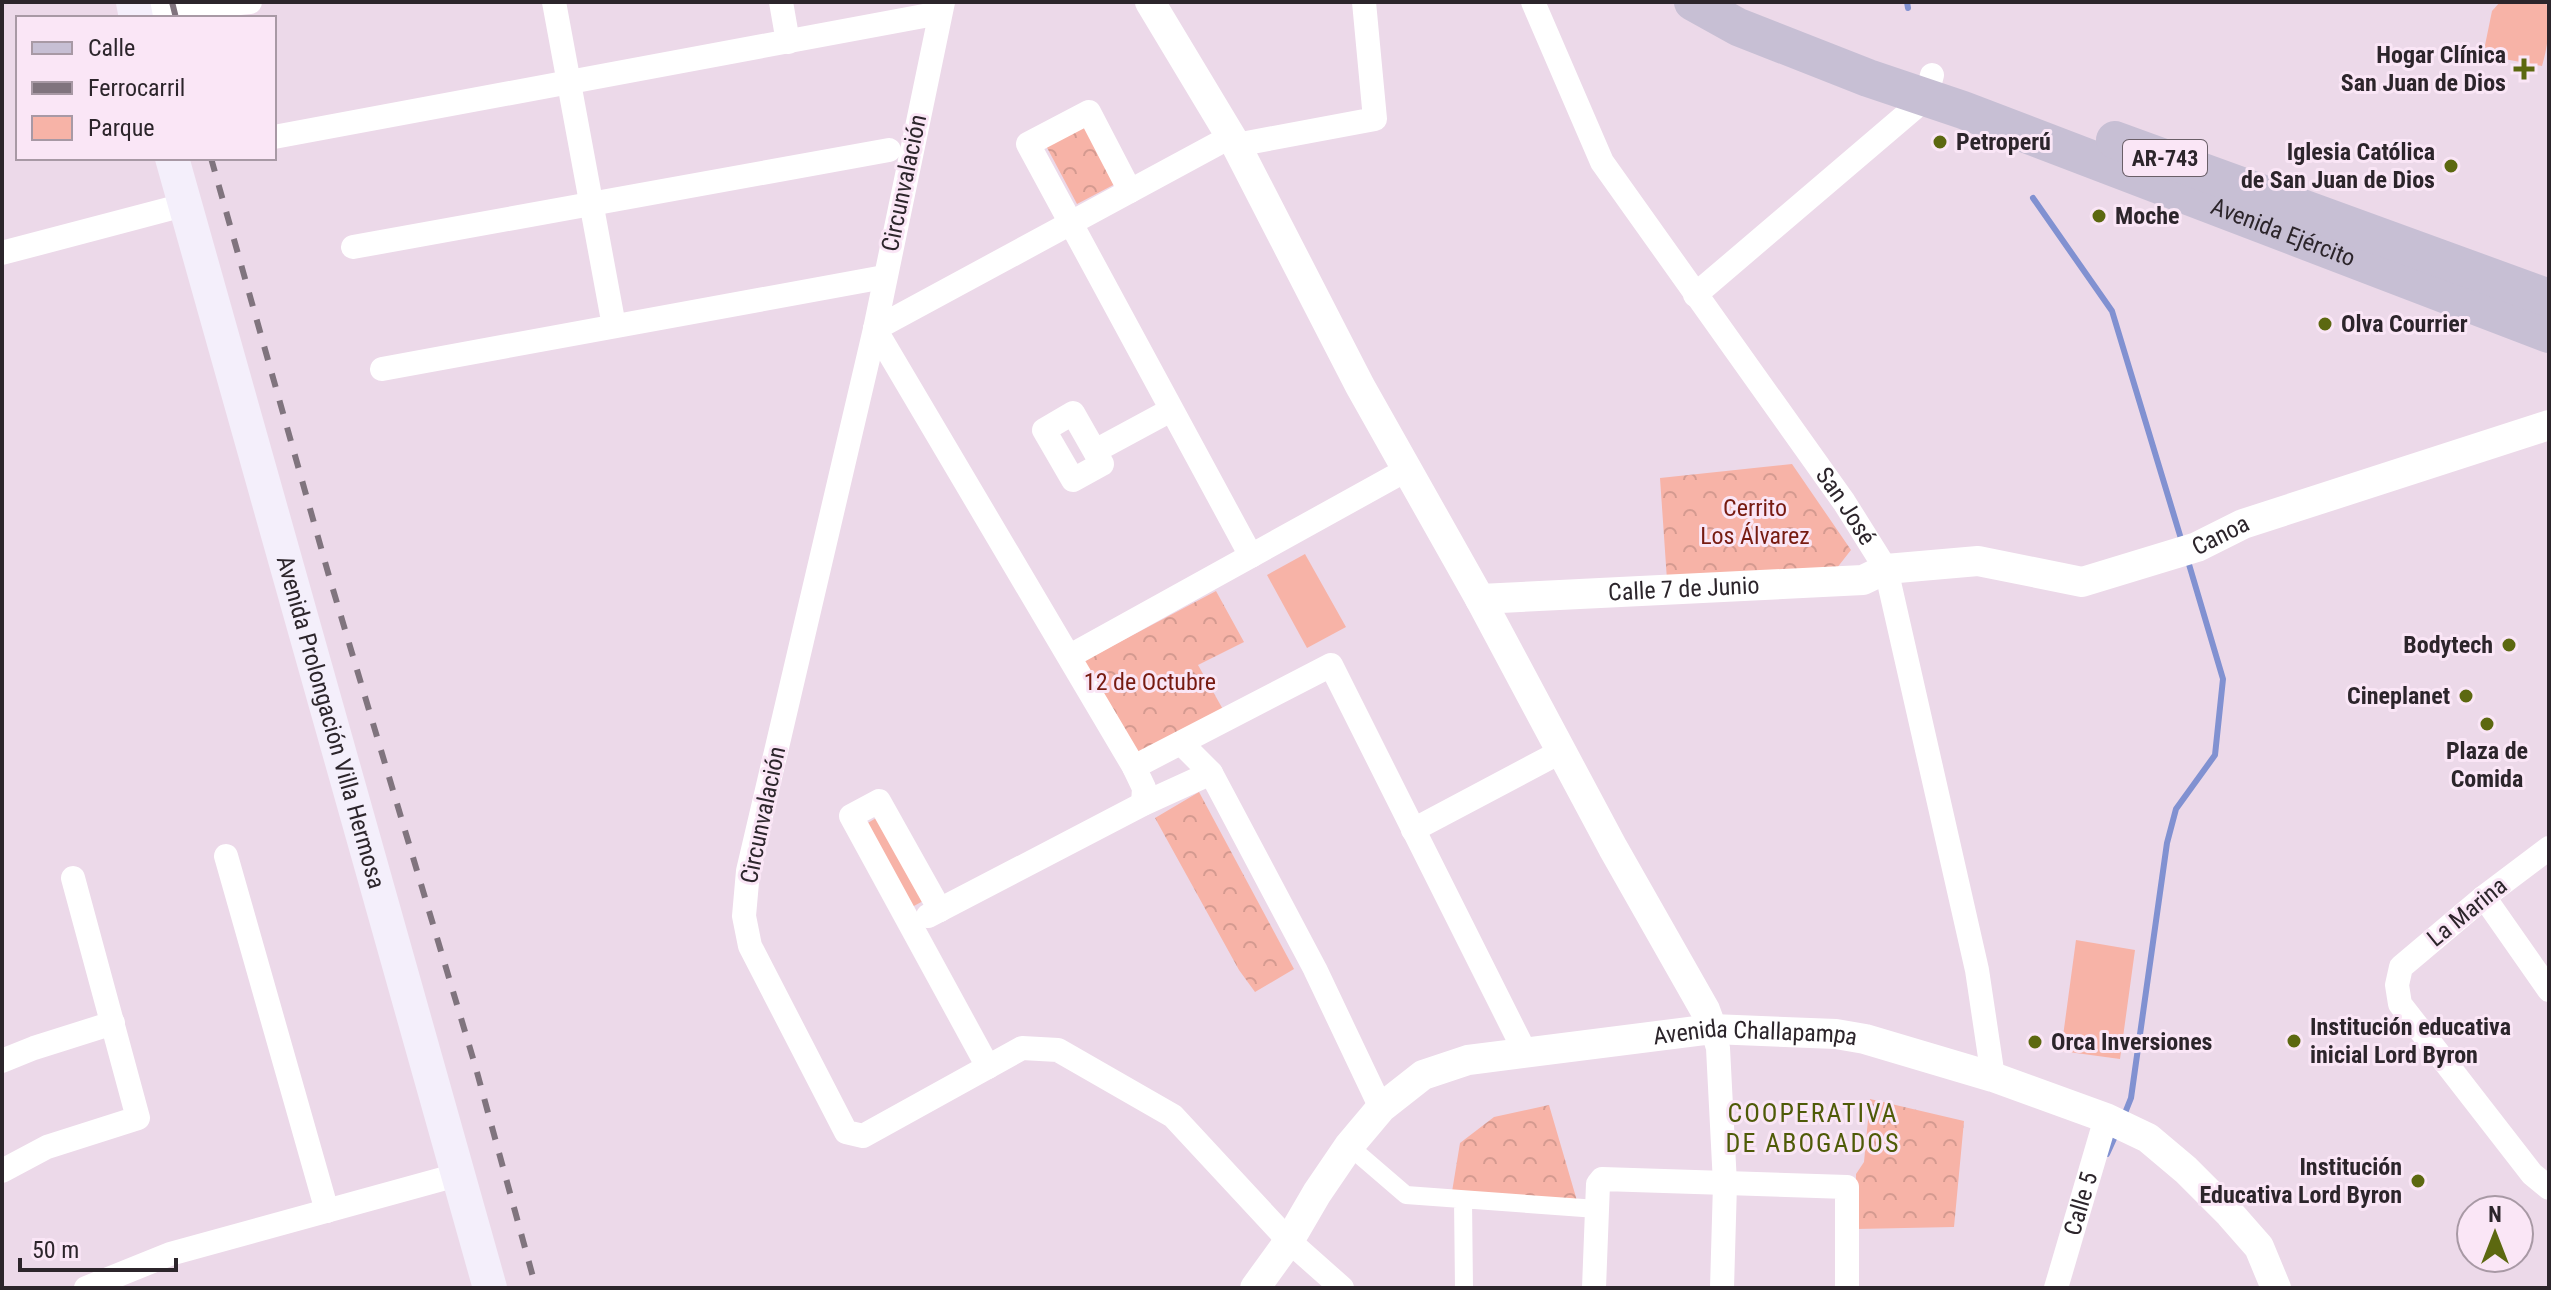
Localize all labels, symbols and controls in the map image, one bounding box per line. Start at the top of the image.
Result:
legend [16,16,276,160]
text: Calle [88,34,135,62]
place label: Hogar Clínica San Juan de Dios [2341,41,2506,97]
marker: Hogar Clínica San Juan de Dios [2513,58,2535,80]
text: Ferrocarril [88,74,185,102]
street label: Circunvalación [876,112,932,254]
text: Parque [88,114,155,142]
place label: Petroperú [1956,128,2051,156]
marker: Petroperú [1931,133,1949,151]
place label: Iglesia Católica de San Juan de Dios [2241,138,2435,194]
road number: AR-743 [2123,140,2207,176]
marker: Iglesia Católica de San Juan de Dios [2442,157,2460,175]
street label: Avenida Ejército [2207,192,2359,273]
place label: Moche [2115,202,2179,230]
marker: Moche [2090,207,2108,225]
place label: Olva Courrier [2341,310,2468,338]
marker: Olva Courrier [2316,315,2334,333]
street label: San José [1810,462,1881,550]
park label: Cerrito Los Álvarez [1700,494,1810,550]
street label: Canoa [2187,509,2254,561]
street label: Avenida Prolongación Villa Hermosa [271,552,391,892]
street label: Calle 7 de Junio [1607,571,1760,607]
place label: Bodytech [2403,631,2493,659]
marker: Bodytech [2500,636,2518,654]
park label: 12 de Octubre [1084,668,1216,696]
place label: Cineplanet [2347,682,2450,710]
marker: Cineplanet [2457,687,2475,705]
marker: Plaza de Comida [2478,715,2496,733]
place label: Plaza de Comida [2446,737,2528,793]
street label: Circunvalación [735,744,791,886]
street label: La Marina [2422,872,2512,952]
place label: Institución educativa inicial Lord Byron [2310,1013,2511,1069]
street label: Avenida Challapampa [1651,1015,1859,1051]
place label: Orca Inversiones [2051,1028,2213,1056]
marker: Institución educativa inicial Lord Byron [2285,1032,2303,1050]
marker: Orca Inversiones [2026,1033,2044,1051]
district label: COOPERATIVA DE ABOGADOS [1726,1098,1900,1158]
place label: Institución Educativa Lord Byron [2200,1153,2402,1209]
street label: Calle 5 [2058,1169,2103,1239]
marker: Institución Educativa Lord Byron [2409,1172,2427,1190]
north arrow [2455,1194,2535,1274]
text: N [2488,1202,2502,1227]
scale bar [20,1222,176,1272]
text: 50 m [32,1236,79,1264]

